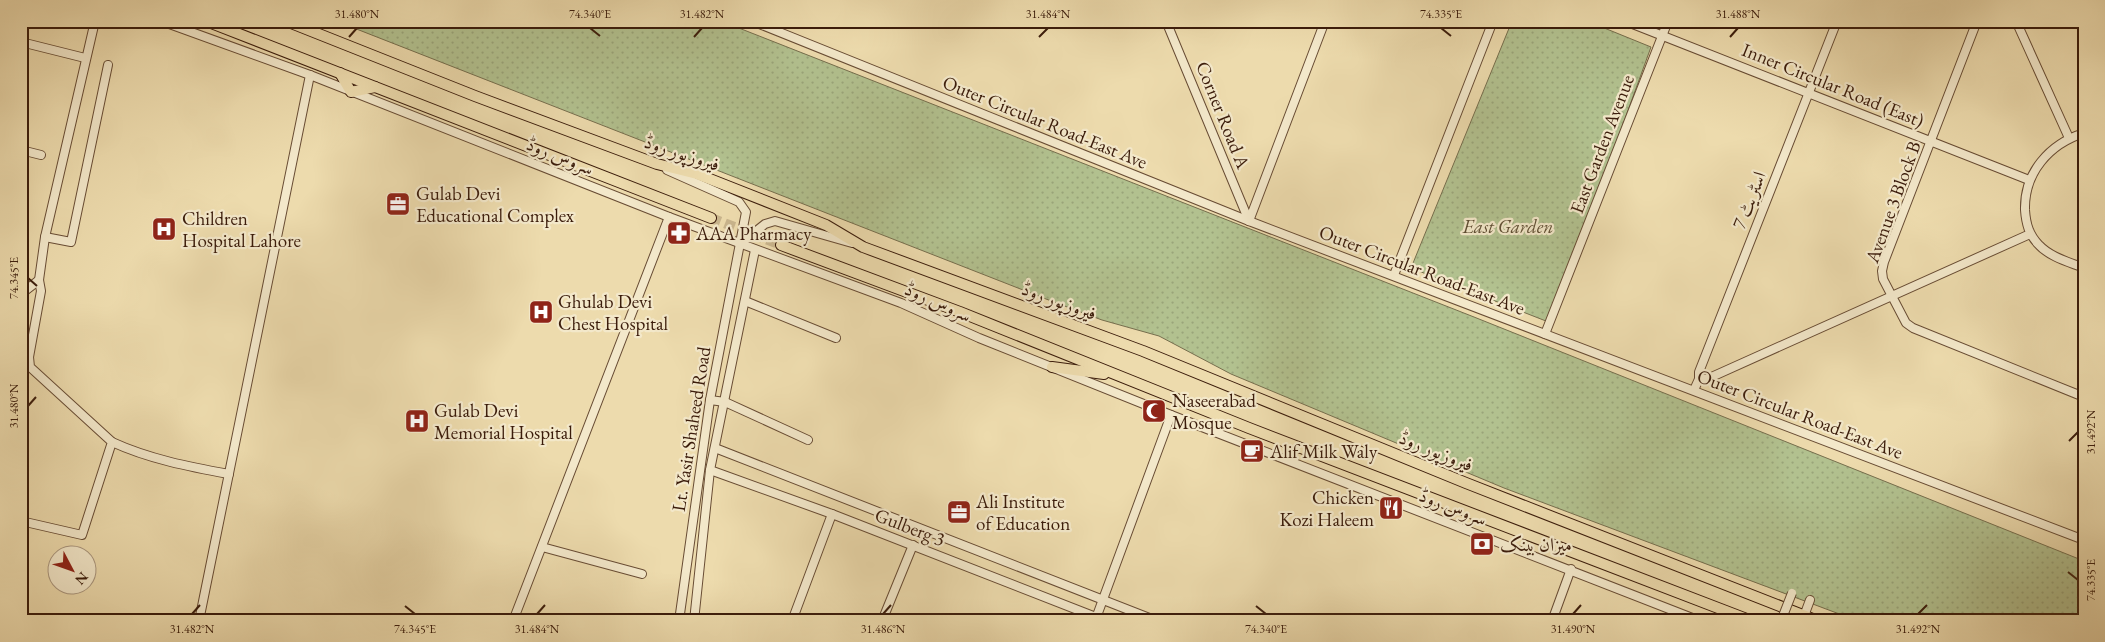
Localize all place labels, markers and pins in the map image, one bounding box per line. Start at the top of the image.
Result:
place label: Gulab Devi Educational Complex [416,181,575,228]
office icon: Gulab Devi Educational Complex [385,191,411,217]
place label: Children Hospital Lahore [182,206,301,253]
hospital icon: Children Hospital Lahore [151,216,177,242]
pharmacy icon: AAA Pharmacy [666,220,692,246]
place label: AAA Pharmacy [695,221,812,246]
place label: Ghulab Devi Chest Hospital [558,289,669,336]
hospital icon: Ghulab Devi Chest Hospital [528,299,554,325]
place label: Naseerabad Mosque [1172,388,1256,435]
place label: Gulab Devi Memorial Hospital [434,398,573,445]
mosque icon: Naseerabad Mosque [1141,398,1167,424]
hospital icon: Gulab Devi Memorial Hospital [404,408,430,434]
cafe icon: Alif Milk Waly [1239,438,1265,464]
place label: Alif Milk Waly [1269,439,1378,464]
place label: Chicken Kozi Haleem [1279,485,1374,532]
place label: Ali Institute of Education [975,489,1070,536]
restaurant icon: Chicken Kozi Haleem [1378,495,1404,521]
office icon: Ali Institute of Education [946,499,972,525]
bank icon: میزان بینک [1469,531,1495,557]
place label: میزان بینک [1500,532,1572,557]

